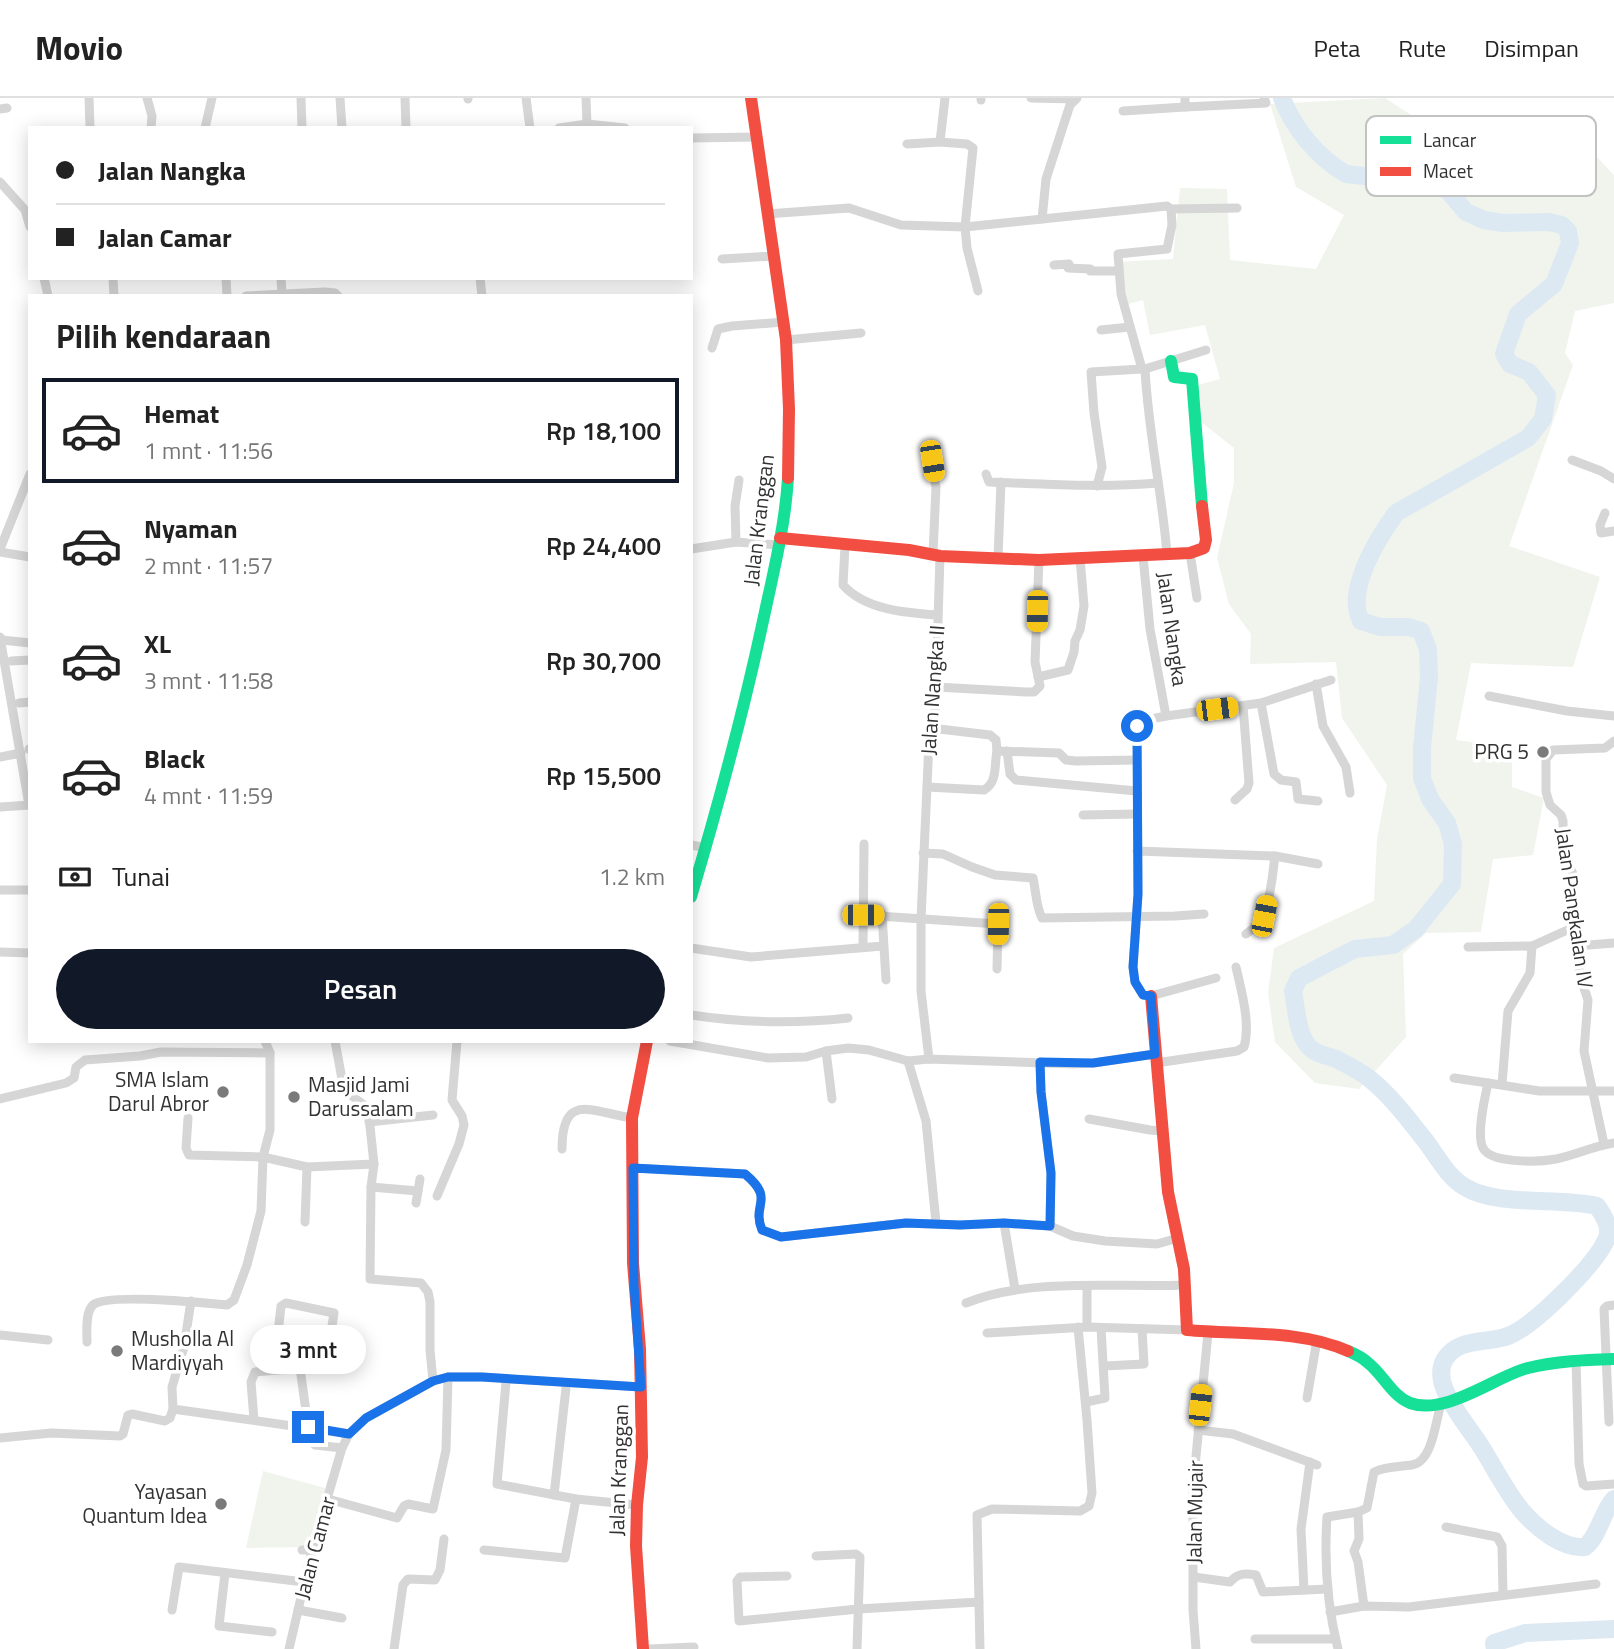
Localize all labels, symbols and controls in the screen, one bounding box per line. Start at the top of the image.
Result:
text: Movio [35,23,123,73]
text: Peta [1314,30,1360,66]
text: Rute [1398,30,1446,66]
text: Disimpan [1484,30,1579,66]
legend [1366,116,1596,196]
text: Lancar [1423,125,1477,154]
text: Jalan Nangka [98,151,246,190]
text: Macet [1423,156,1473,185]
text: Jalan Camar [98,218,232,257]
text: Pilih kendaraan [56,312,271,360]
text: Hemat [144,394,219,433]
icon: car [60,399,123,462]
text: Rp 18,100 [546,411,661,450]
text: 1 mnt · 11:56 [144,433,273,468]
car [919,439,946,483]
street label: Jalan Kranggan [734,452,782,587]
text: Nyaman [144,509,238,548]
icon: car [60,514,123,577]
text: Rp 24,400 [546,526,661,565]
text: 2 mnt · 11:57 [144,548,273,583]
street label: Jalan Nangka [1149,570,1197,689]
car [1027,590,1048,632]
text: XL [144,624,171,663]
street label: Jalan Nangka II [912,624,953,756]
icon: car [60,629,123,692]
text: Rp 30,700 [546,641,661,680]
text: 3 mnt · 11:58 [144,663,273,698]
car [1195,696,1240,722]
route start [1121,710,1153,742]
place label: PRG 5 [1474,735,1529,767]
text: Black [144,739,205,778]
icon: car [60,744,123,807]
marker: PRG 5 [1535,744,1551,760]
text: Rp 15,500 [546,756,661,795]
text: 4 mnt · 11:59 [144,778,273,813]
street label: Jalan Pangkalan IV [1548,825,1602,990]
text: Tunai [112,857,170,896]
icon: cash [56,858,94,896]
text: 1.2 km [599,859,665,894]
car [1250,893,1279,939]
car [988,903,1009,945]
car [843,905,885,926]
button: Pesan [56,949,665,1029]
place label: SMA Islam Darul Abror [108,1063,209,1119]
place label: Masjid Jami Darussalam [308,1068,413,1124]
marker: SMA Islam Darul Abror [215,1084,231,1100]
marker: Masjid Jami Darussalam [286,1089,302,1105]
place label: Musholla Al Mardiyyah [131,1322,234,1378]
callout: 3 mnt [250,1326,366,1374]
text: 3 mnt [279,1332,337,1367]
marker: Musholla Al Mardiyyah [109,1343,125,1359]
car [1188,1383,1213,1427]
street label: Jalan Kranggan [600,1403,636,1537]
route end [292,1411,324,1443]
street label: Jalan Mujair [1177,1460,1211,1564]
place label: Yayasan Quantum Idea [82,1475,207,1531]
street label: Jalan Camar [285,1493,343,1603]
marker: Yayasan Quantum Idea [213,1496,229,1512]

